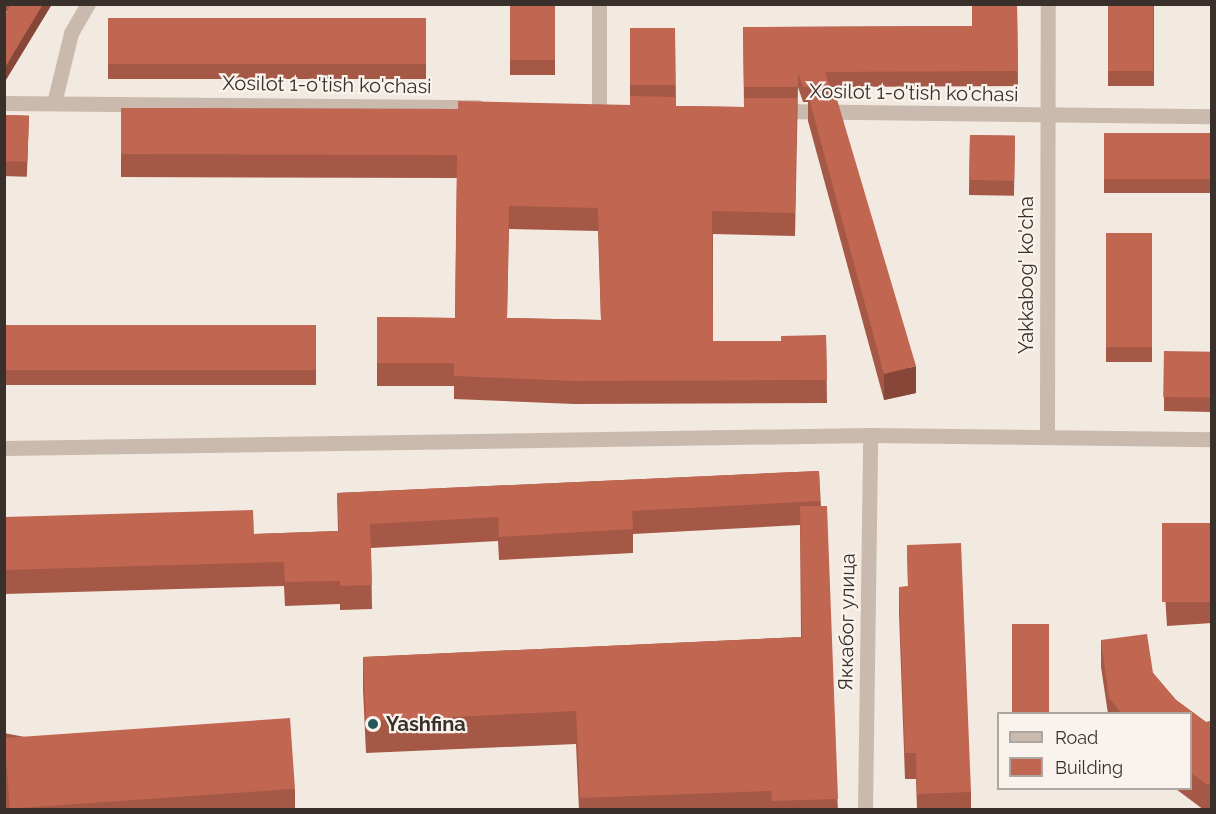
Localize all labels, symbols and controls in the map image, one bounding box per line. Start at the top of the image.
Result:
street label: Xosilot 1-o'tish ko'chasi [222,71,432,99]
street label: Xosilot 1-o'tish ko'chasi [809,79,1019,107]
street label: Yakkabog' ko'cha [1014,196,1038,354]
street label: Яккабог улица [834,553,860,691]
place label: Yashfina [386,712,466,736]
legend [997,712,1192,790]
marker: Yashfina [364,715,382,733]
text: Road [1055,727,1098,748]
text: Building [1055,757,1123,778]

